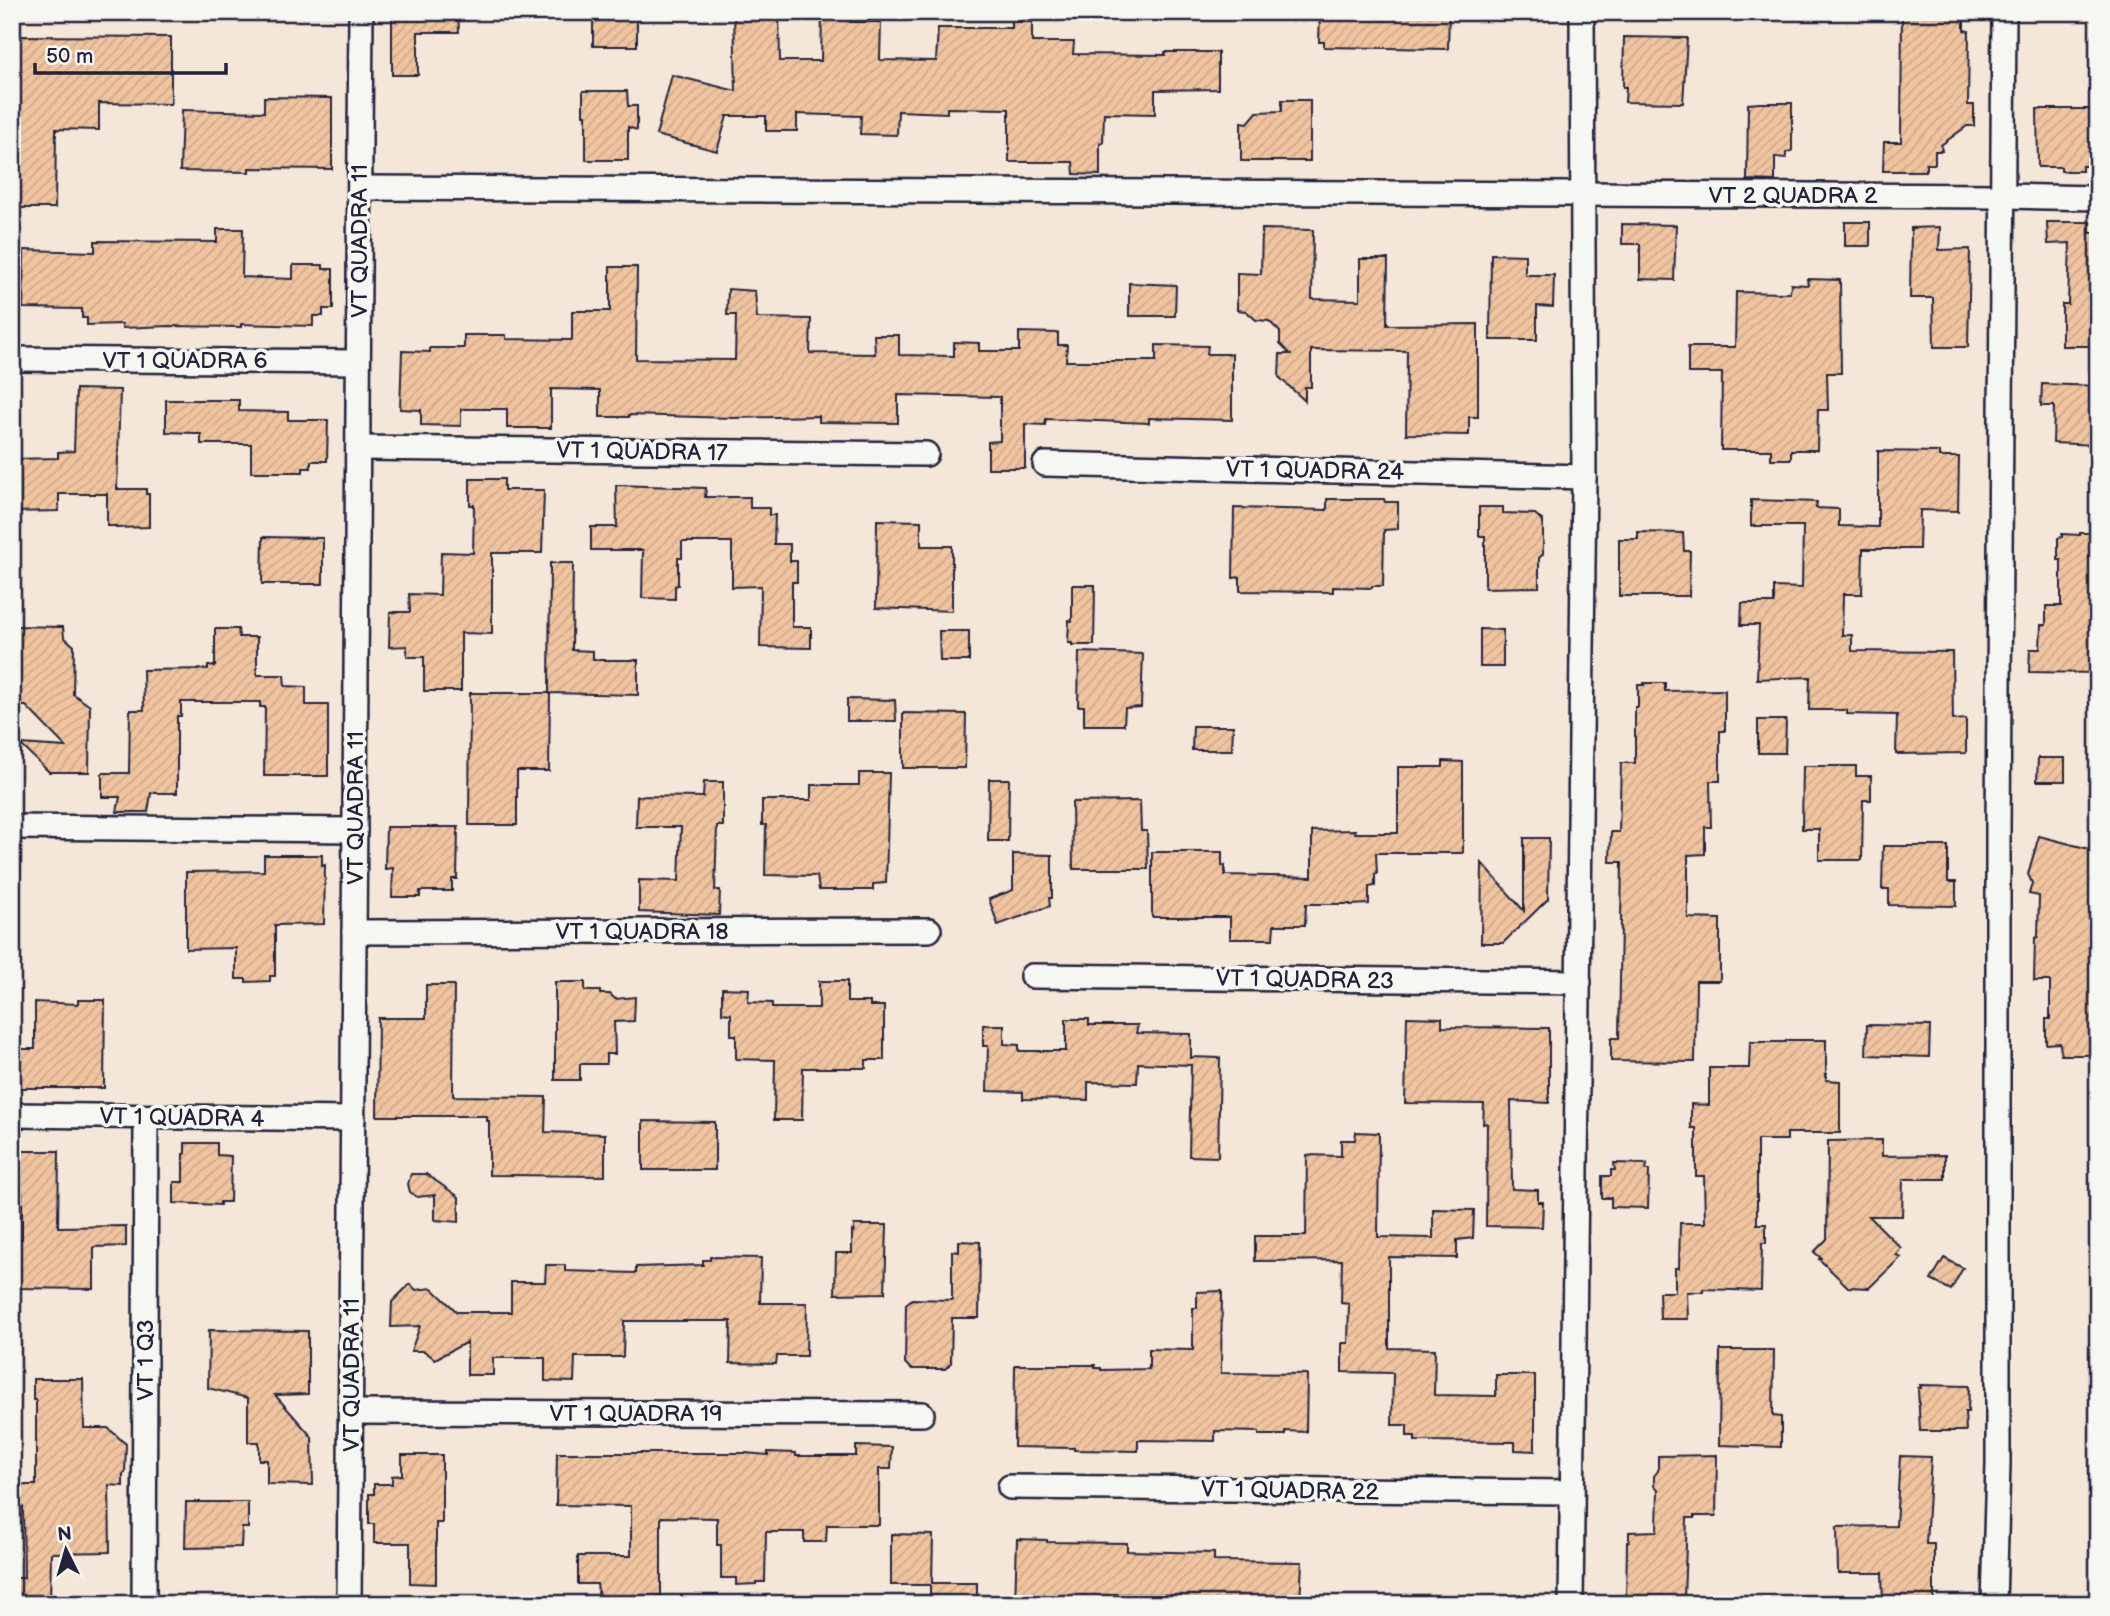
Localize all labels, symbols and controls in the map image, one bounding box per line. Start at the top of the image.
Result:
scale bar [35,32,226,76]
text: 50 m [46,44,93,69]
street label: VT QUADRA 11 [346,164,374,318]
street label: VT 2 QUADRA 2 [1708,182,1878,210]
street label: VT 1 QUADRA 6 [103,347,267,375]
street label: VT 1 QUADRA 17 [556,437,728,468]
street label: VT 1 QUADRA 24 [1226,455,1404,487]
street label: VT QUADRA 11 [342,731,370,885]
street label: VT 1 QUADRA 18 [555,918,729,946]
street label: VT 1 QUADRA 23 [1216,964,1394,996]
street label: VT 1 QUADRA 4 [99,1103,265,1133]
street label: VT QUADRA 11 [338,1298,366,1452]
street label: VT 1 Q3 [132,1319,160,1401]
street label: VT 1 QUADRA 19 [549,1400,723,1428]
street label: VT 1 QUADRA 22 [1201,1475,1380,1507]
north arrow [32,1514,102,1584]
text: N [57,1522,73,1547]

